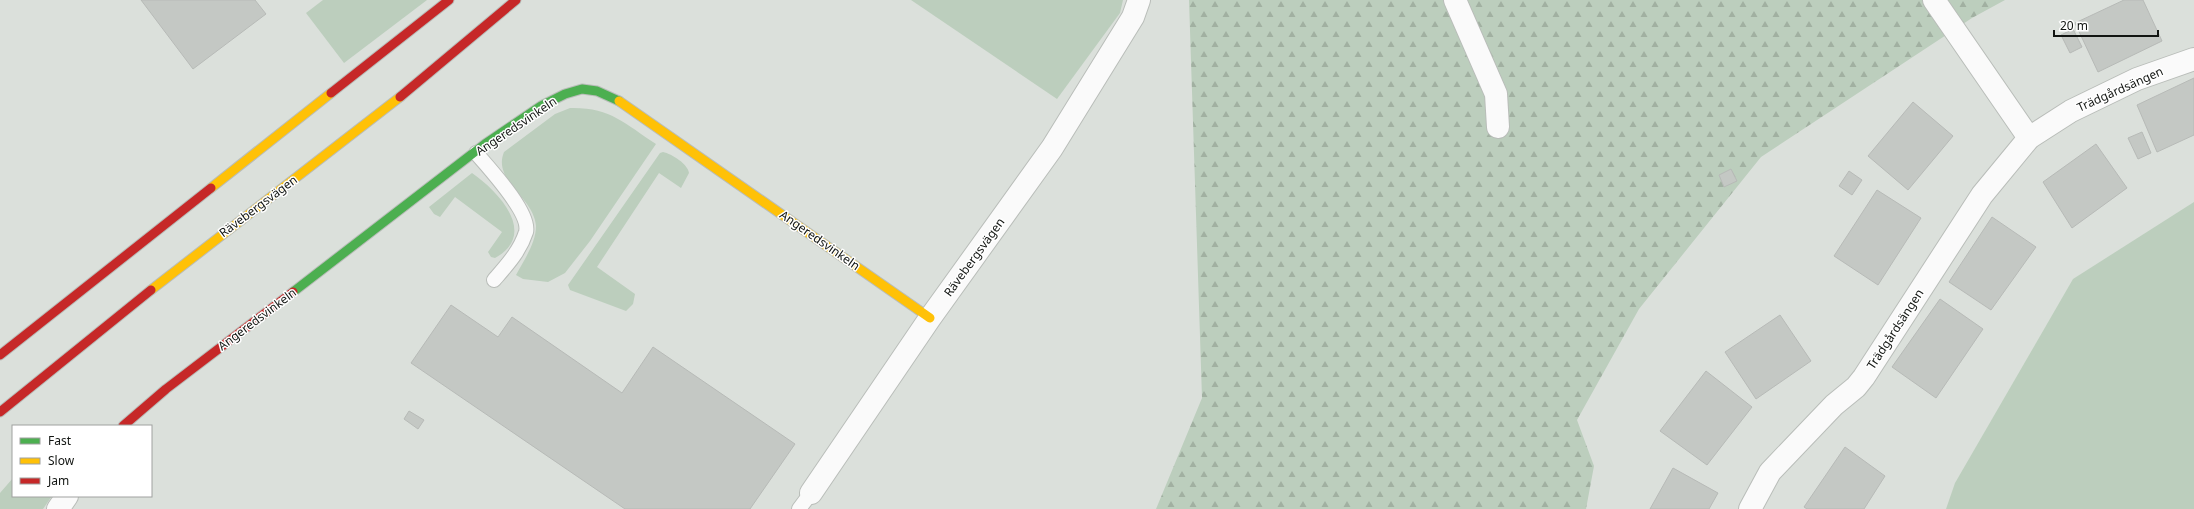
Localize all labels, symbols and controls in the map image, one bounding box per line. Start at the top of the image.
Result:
scale bar [2054,12,2158,38]
text: 20 m [2060,17,2088,34]
street label: Trädgårdsängen [2074,62,2166,116]
street label: Angeredsvinkeln [472,93,560,159]
street label: Rävebergsvägen [216,171,300,241]
street label: Angeredsvinkeln [777,206,863,274]
street label: Rävebergsvägen [940,214,1008,300]
street label: Angeredsvinkeln [214,284,300,354]
street label: Trädgårdsängen [1863,286,1927,372]
legend [12,425,152,497]
text: Fast [48,432,72,449]
text: Slow [48,452,75,469]
text: Jam [47,472,69,489]

